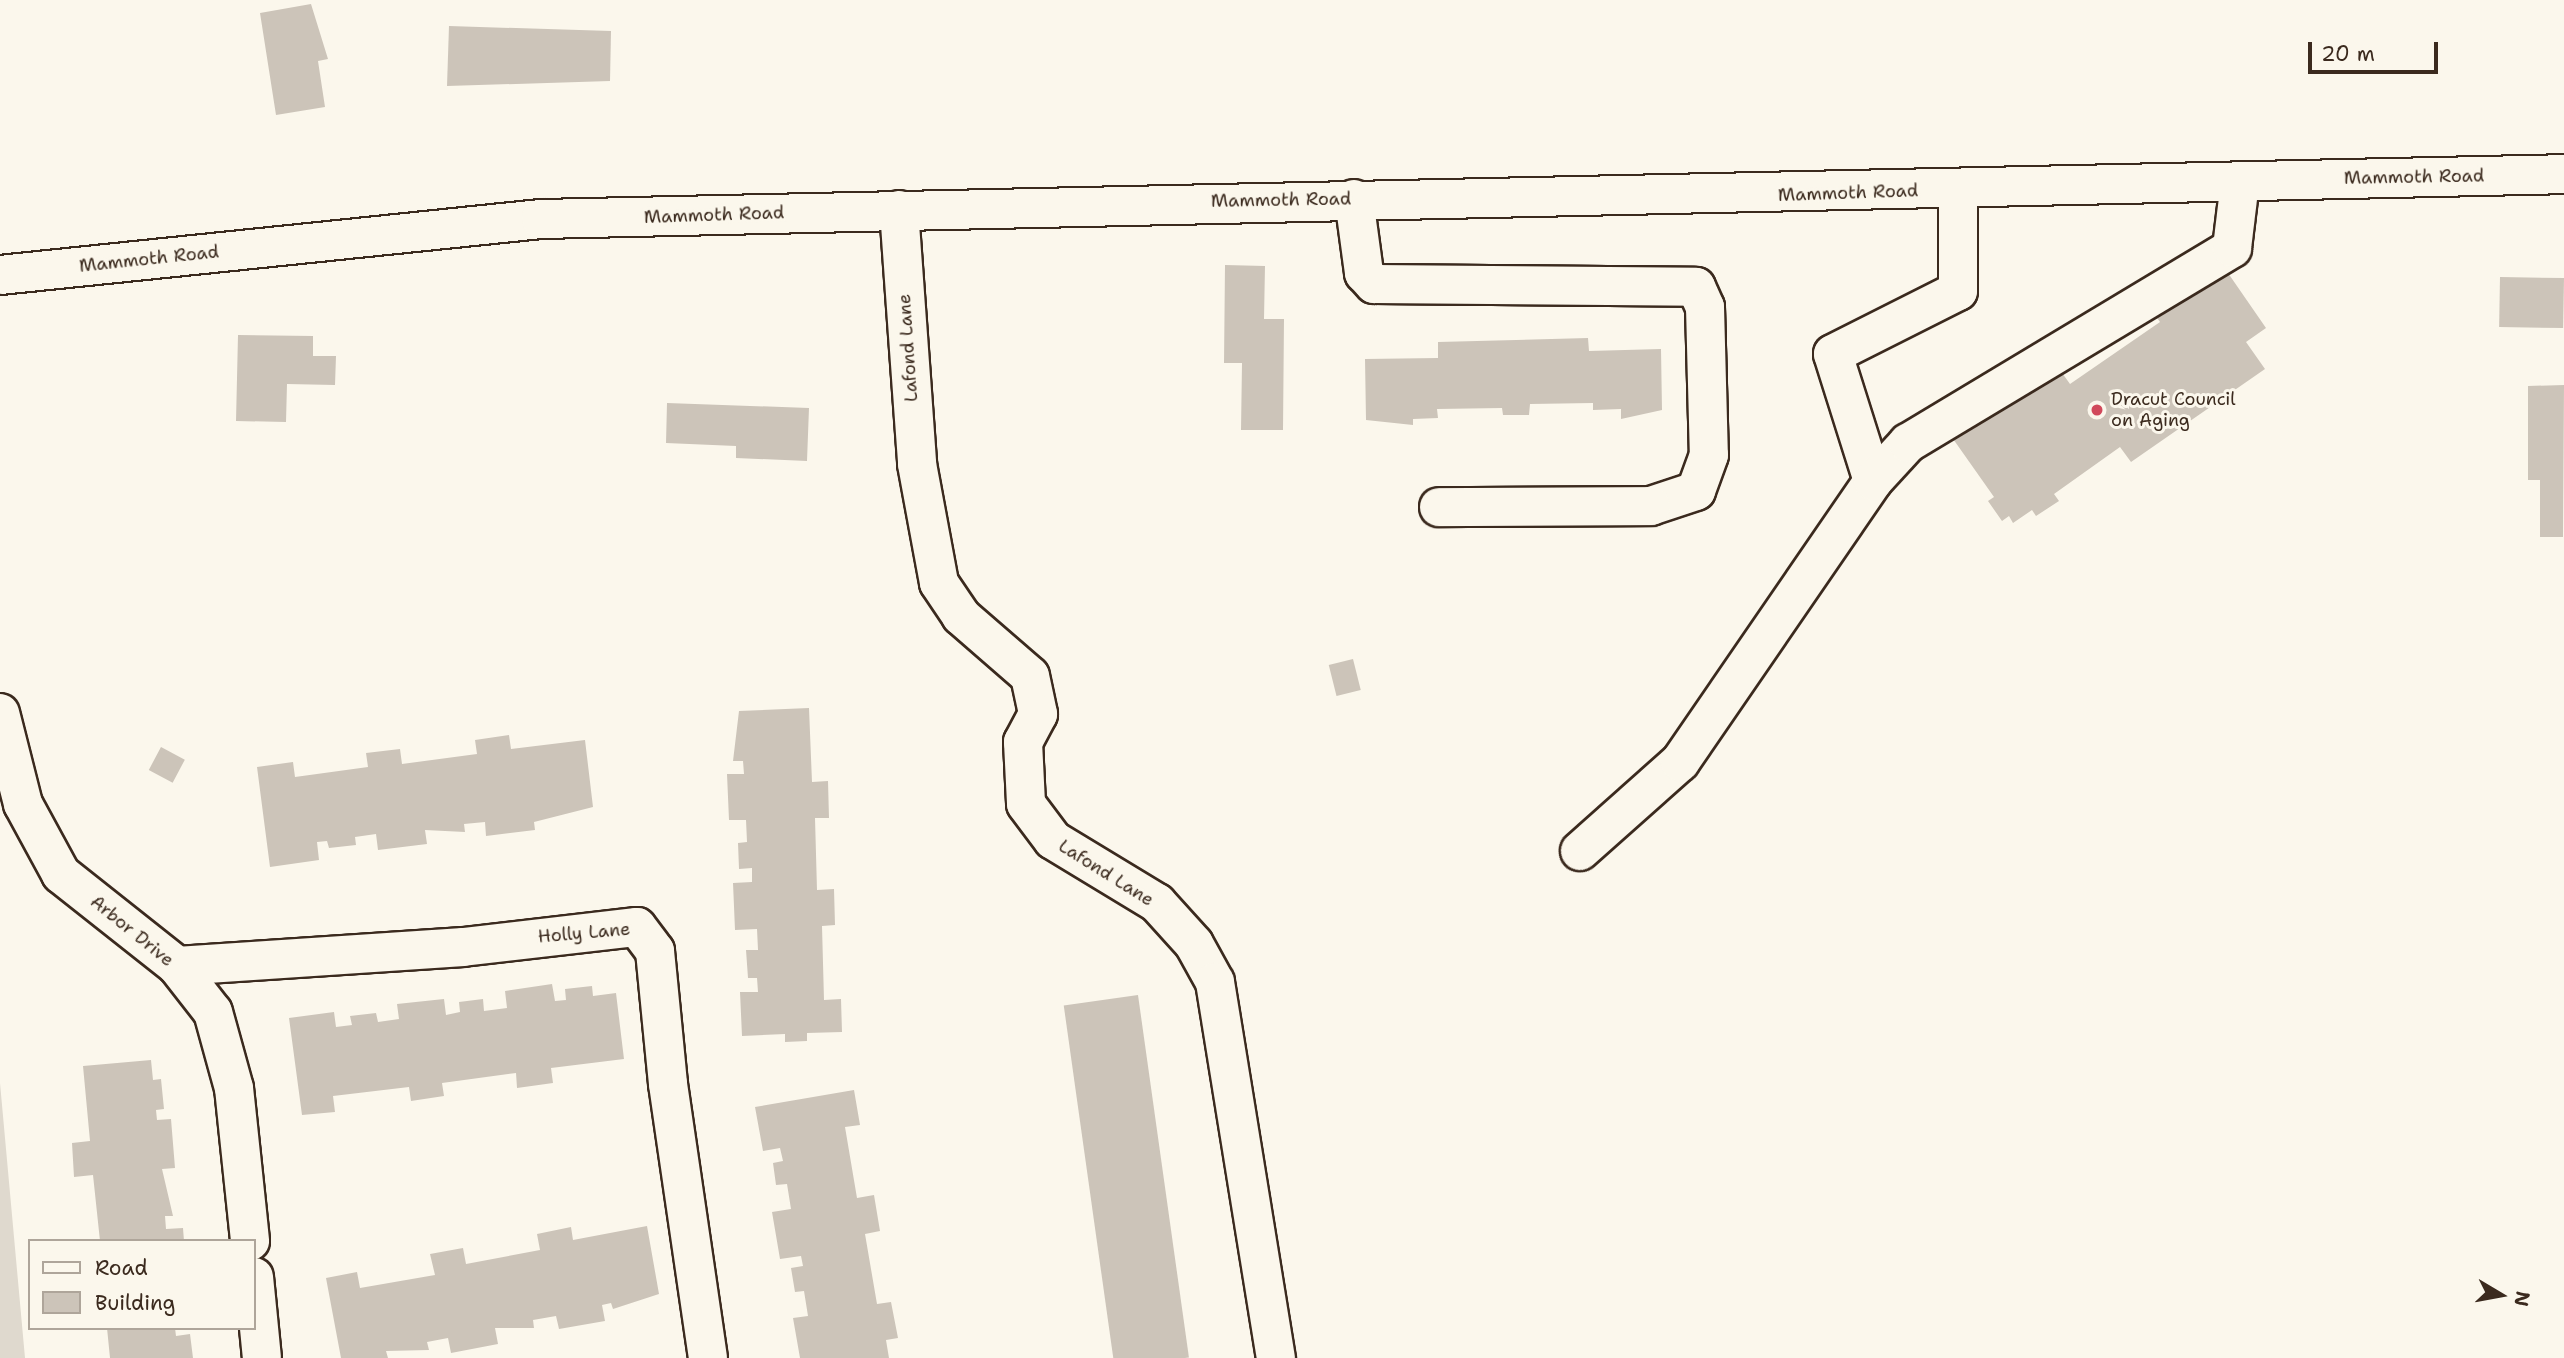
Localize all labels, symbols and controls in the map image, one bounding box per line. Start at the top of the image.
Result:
scale bar [2312,28,2442,72]
text: 20 m [2321,40,2375,68]
street label: Mammoth Road [2344,165,2484,189]
street label: Mammoth Road [1778,180,1918,206]
street label: Mammoth Road [1211,188,1351,212]
street label: Mammoth Road [644,202,784,228]
street label: Mammoth Road [78,241,220,277]
street label: Lafond Lane [893,293,923,403]
place label: Dracut Council on Aging [2111,389,2236,432]
marker: Dracut Council on Aging [2089,402,2105,418]
street label: Lafond Lane [1054,835,1158,911]
street label: Arbor Drive [86,891,178,971]
street label: Holly Lane [537,918,631,948]
legend [28,1239,256,1330]
text: Road [95,1254,148,1282]
north arrow [2466,1260,2536,1330]
text: Building [95,1289,175,1317]
text: N [2509,1289,2536,1308]

